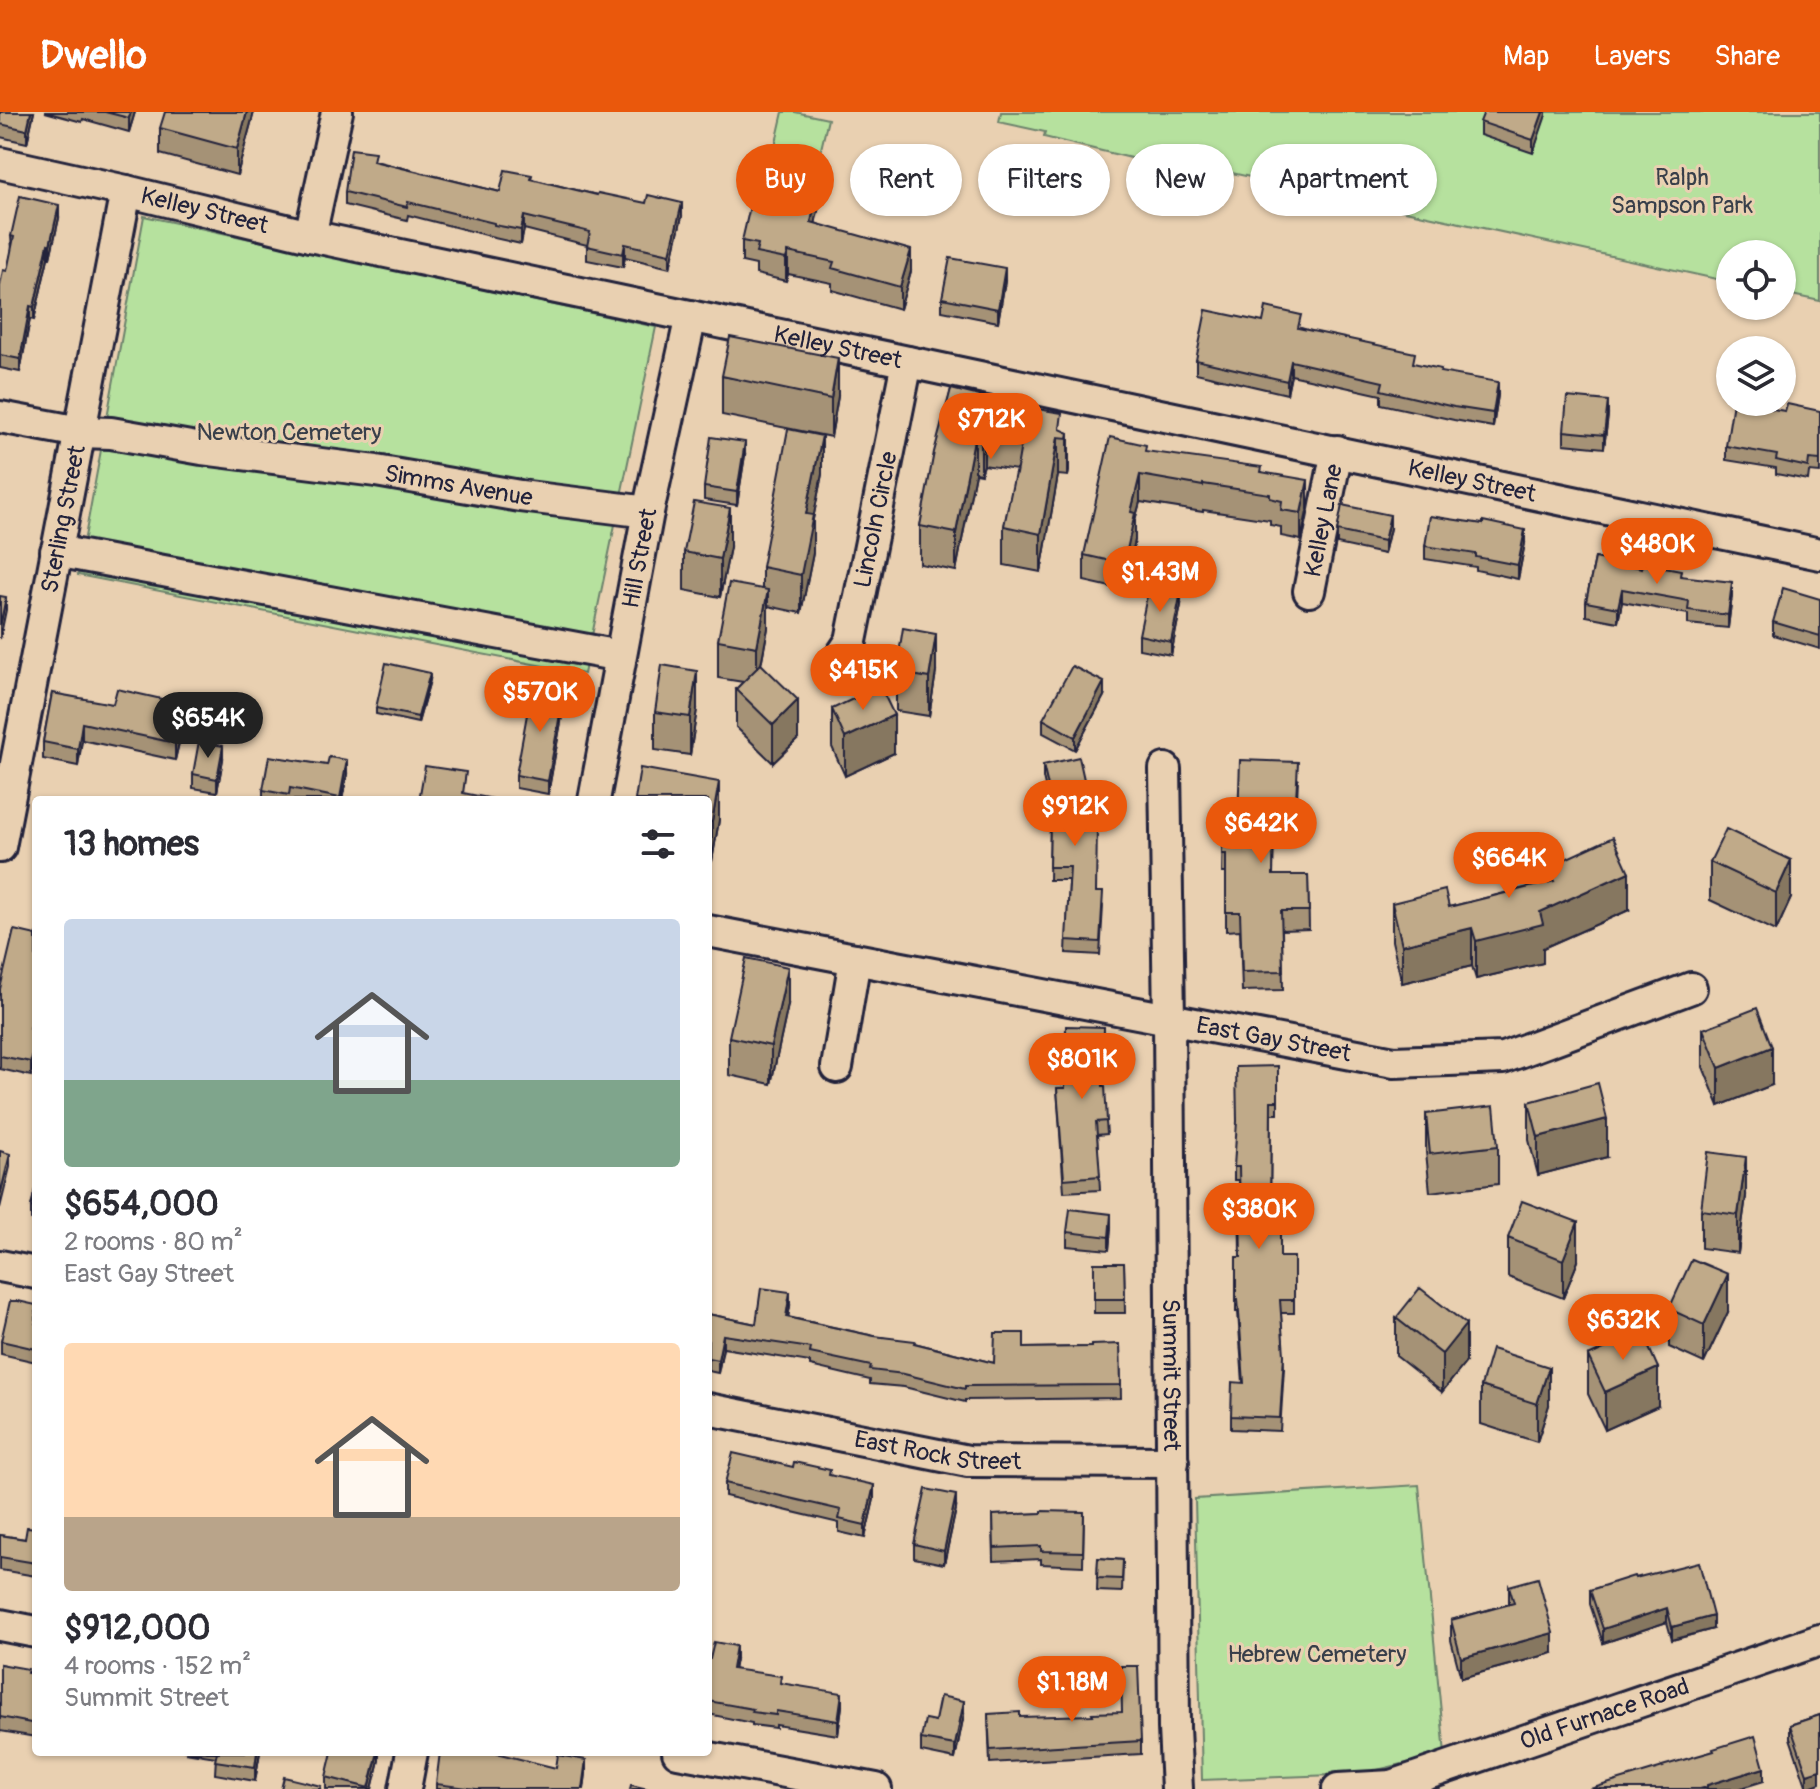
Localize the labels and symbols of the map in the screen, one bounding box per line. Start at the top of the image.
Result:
park label: Ralph Sampson Park [1611,163,1753,220]
street label: Kelley Street [138,181,272,240]
street label: Kelley Street [771,320,905,375]
pin: $712K [935,393,1047,461]
park label: Newton Cemetery [196,418,382,447]
street label: Sterling Street [35,442,91,595]
street label: Lincoln Circle [848,449,903,590]
street label: Kelley Street [1405,453,1539,508]
street label: Simms Avenue [382,458,534,512]
street label: Kelley Lane [1298,461,1349,579]
street label: Hill Street [616,505,663,611]
pin: $480K [1601,518,1713,586]
pin: $1.43M [1095,546,1225,614]
pin: $415K [807,644,919,712]
pin: $570K [484,666,596,734]
pin: $654K [152,692,264,760]
pin: $912K [1019,780,1131,848]
pin: $642K [1205,797,1317,865]
pin: $664K [1453,832,1565,900]
street label: East Gay Street [1194,1010,1354,1068]
pin: $801K [1026,1033,1138,1101]
pin: $380K [1203,1183,1315,1251]
pin: $632K [1567,1294,1679,1362]
street label: Summit Street [1156,1299,1187,1452]
street label: East Rock Street [852,1424,1022,1476]
park label: Hebrew Cemetery [1227,1640,1407,1669]
pin: $1.18M [1007,1656,1137,1724]
street label: Old Furnace Road [1516,1671,1693,1756]

